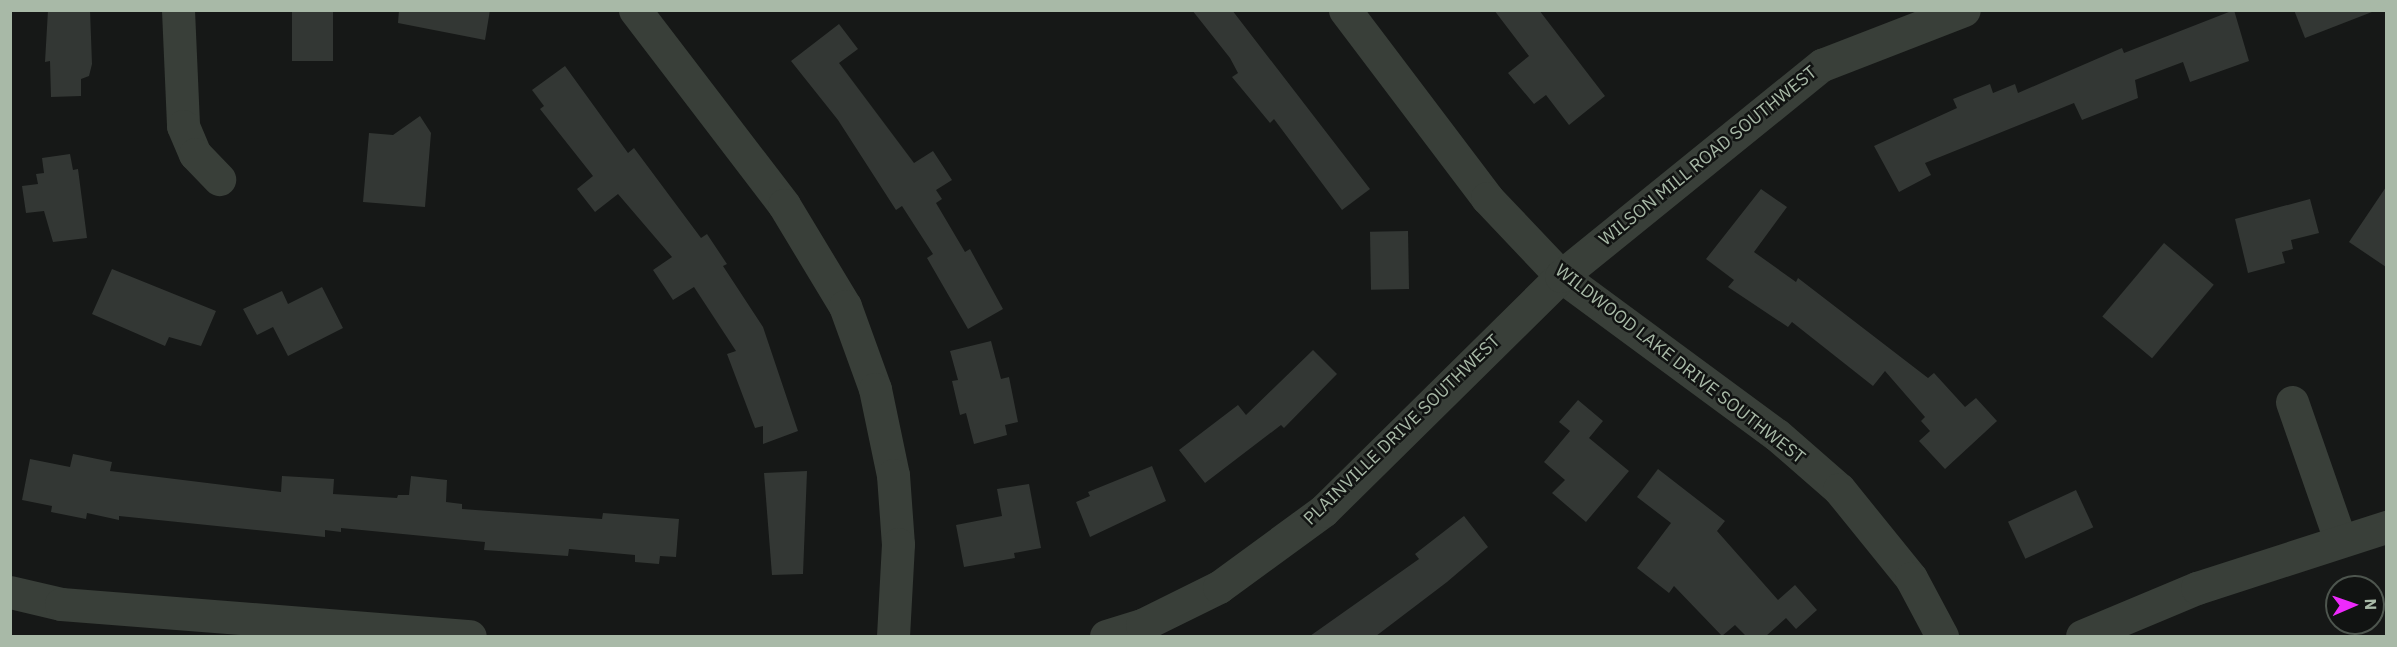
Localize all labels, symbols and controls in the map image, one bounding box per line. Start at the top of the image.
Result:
street label: WILSON MILL ROAD SOUTHWEST [1595,61,1821,251]
street label: WILDWOOD LAKE DRIVE SOUTHWEST [1551,260,1809,468]
street label: PLAINVILLE DRIVE SOUTHWEST [1299,330,1505,530]
north arrow [2325,575,2385,635]
text: N [2361,598,2381,611]

